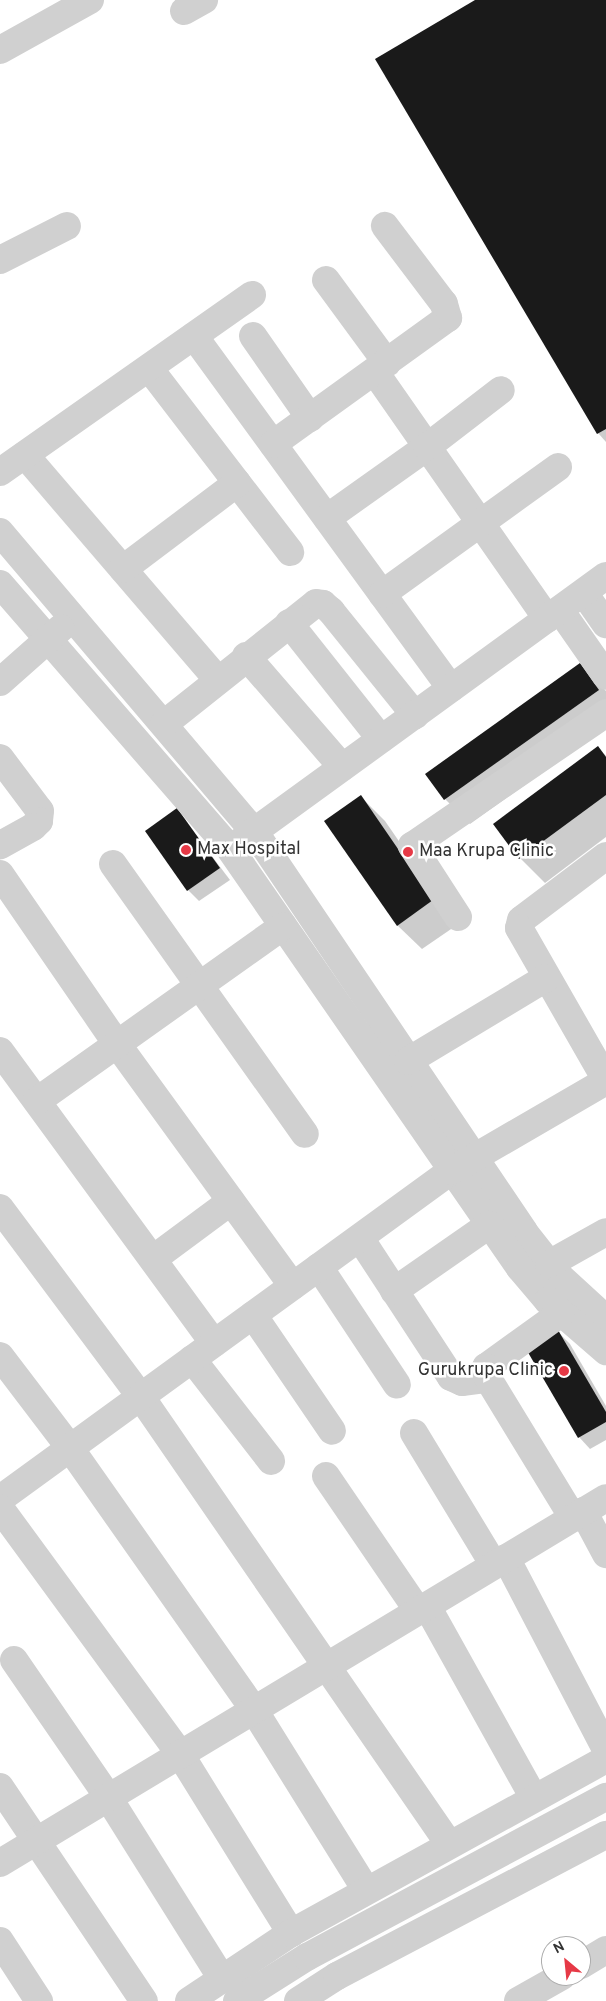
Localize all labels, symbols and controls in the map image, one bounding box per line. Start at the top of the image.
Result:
place label: Max Hospital [197,839,301,861]
place label: Maa Krupa Clinic [419,841,554,863]
marker: Max Hospital [179,843,193,857]
marker: Maa Krupa Clinic [401,845,415,859]
place label: Gurukrupa Clinic [418,1360,553,1382]
marker: Gurukrupa Clinic [557,1364,571,1378]
north arrow [541,1936,591,1986]
text: N [551,1938,568,1958]

